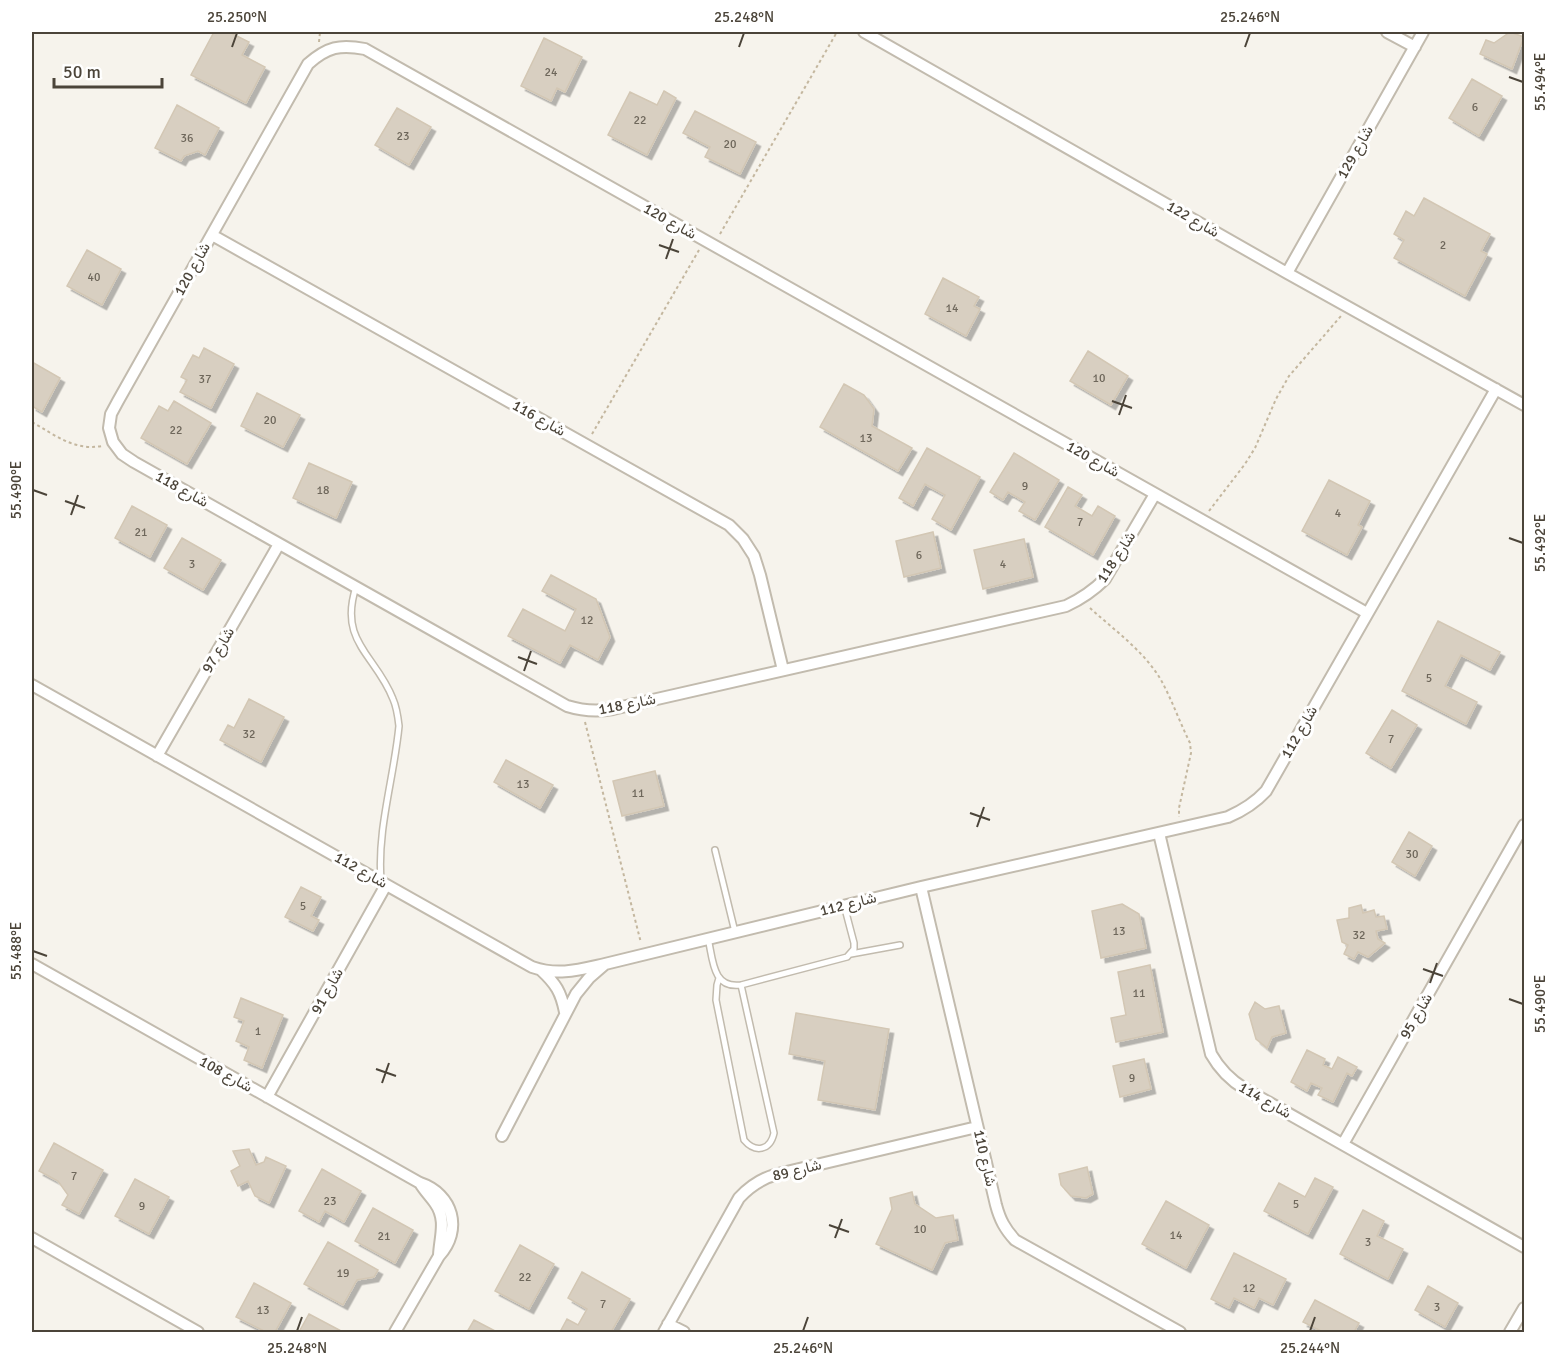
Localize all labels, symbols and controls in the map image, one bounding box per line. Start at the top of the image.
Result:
text: 25.250°N [207,8,267,26]
text: 25.248°N [714,8,774,26]
text: 25.246°N [1220,8,1280,26]
scale bar [54,51,162,89]
text: 55.494°E [1531,53,1549,111]
text: 50 m [63,61,101,83]
house number: 24 [545,65,558,80]
house number: 6 [1472,100,1478,115]
house number: 22 [634,113,646,128]
street label: شارع 129 [1333,122,1379,183]
house number: 23 [397,129,409,144]
house number: 36 [181,131,193,146]
house number: 20 [724,137,736,152]
street label: شارع 122 [1162,197,1223,243]
street label: شارع 120 [639,199,700,245]
house number: 2 [1440,238,1446,253]
street label: شارع 120 [170,239,216,300]
house number: 40 [88,270,100,285]
house number: 14 [946,301,959,316]
house number: 10 [1093,371,1105,386]
house number: 37 [199,372,211,387]
street label: شارع 116 [508,396,569,442]
house number: 20 [264,413,276,428]
house number: 22 [170,423,182,438]
house number: 13 [860,431,872,446]
street label: شارع 120 [1062,437,1123,483]
text: 55.490°E [7,461,25,519]
street label: شارع 118 [151,467,212,513]
house number: 9 [1022,479,1028,494]
house number: 18 [317,483,329,498]
house number: 4 [1335,506,1342,521]
text: 55.492°E [1531,514,1549,572]
house number: 7 [1077,515,1083,530]
house number: 21 [135,525,147,540]
street label: شارع 118 [1093,528,1141,587]
house number: 6 [916,548,922,563]
house number: 3 [189,557,195,572]
house number: 4 [1000,557,1007,572]
house number: 12 [581,613,593,628]
street label: شارع 97 [198,624,240,677]
house number: 5 [1426,671,1432,686]
street label: شارع 118 [597,690,658,720]
street label: شارع 112 [1277,702,1323,763]
house number: 32 [243,727,255,742]
house number: 7 [1388,732,1394,747]
house number: 13 [517,777,529,792]
house number: 11 [632,786,644,801]
house number: 30 [1406,847,1418,862]
street label: شارع 112 [330,848,391,894]
street label: شارع 112 [818,888,879,922]
house number: 5 [300,899,306,914]
text: 55.488°E [7,922,25,980]
house number: 13 [1113,924,1125,939]
house number: 32 [1353,928,1365,943]
street label: شارع 91 [307,965,349,1018]
text: 55.490°E [1531,975,1549,1033]
house number: 11 [1133,986,1145,1001]
street label: شارع 95 [1396,990,1438,1043]
house number: 1 [255,1024,261,1039]
street label: شارع 108 [195,1052,256,1098]
house number: 9 [1129,1071,1135,1086]
street label: شارع 114 [1234,1078,1295,1124]
street label: شارع 110 [968,1128,1000,1189]
street label: شارع 89 [771,1155,824,1187]
house number: 7 [71,1169,77,1184]
house number: 23 [324,1194,336,1209]
house number: 5 [1293,1197,1299,1212]
house number: 9 [139,1199,145,1214]
house number: 10 [914,1222,926,1237]
house number: 14 [1170,1228,1183,1243]
house number: 21 [378,1229,390,1244]
house number: 3 [1365,1235,1371,1250]
house number: 19 [337,1266,349,1281]
house number: 22 [519,1270,531,1285]
house number: 12 [1243,1281,1255,1296]
house number: 7 [600,1297,606,1312]
house number: 3 [1434,1300,1440,1315]
house number: 13 [257,1303,269,1318]
text: 25.248°N [267,1339,327,1357]
text: 25.246°N [773,1339,833,1357]
text: 25.244°N [1280,1339,1340,1357]

